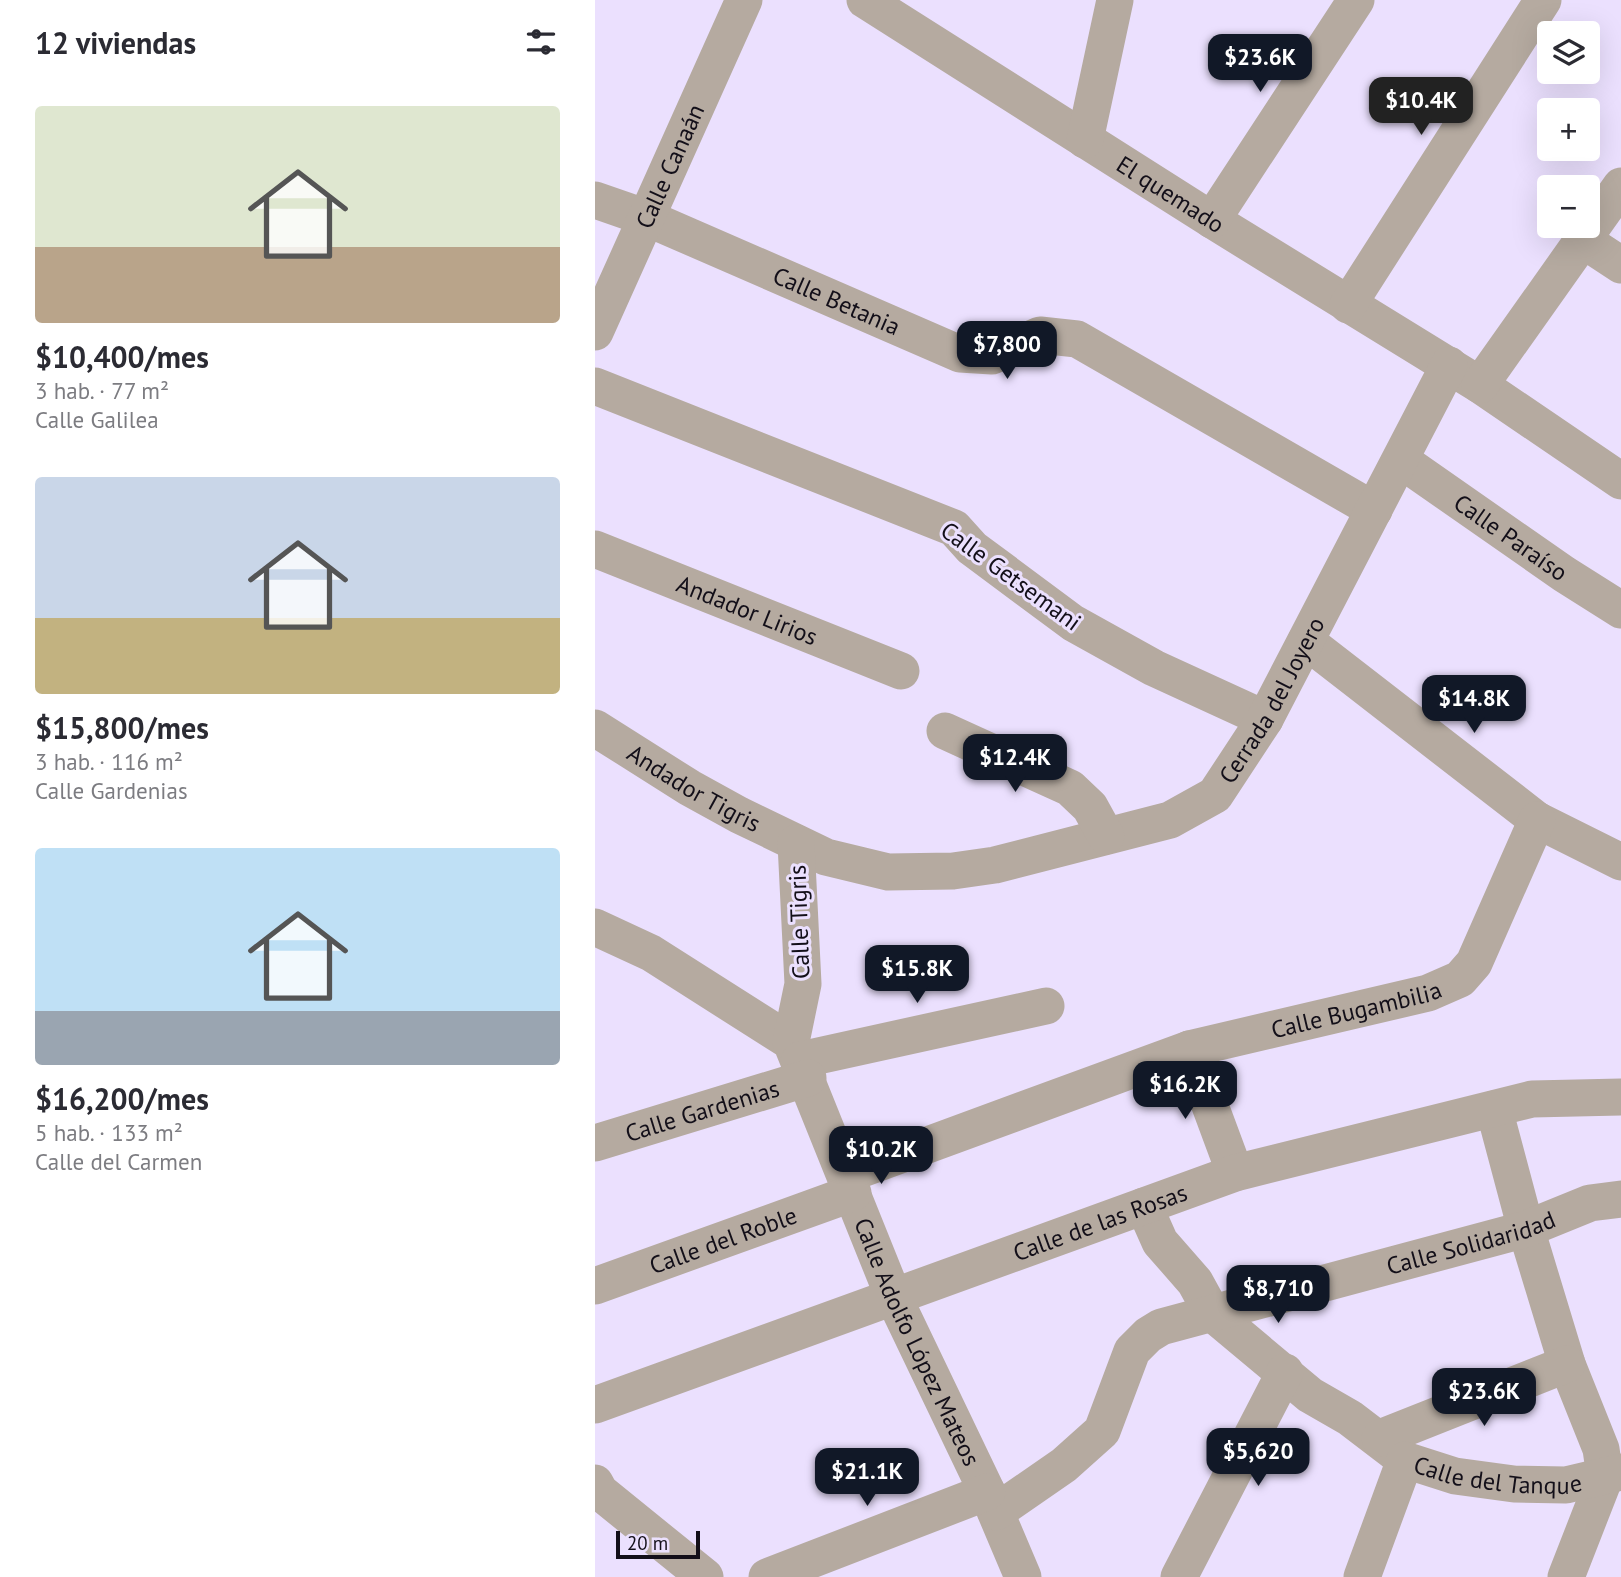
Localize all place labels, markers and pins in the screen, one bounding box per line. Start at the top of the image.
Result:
pin: $23.6K [1203,34,1317,94]
pin: $10.4K [1364,78,1478,137]
pin: $7,800 [950,322,1064,381]
pin: $14.8K [1417,676,1531,735]
pin: $12.4K [958,734,1072,794]
pin: $15.8K [860,946,974,1005]
pin: $16.2K [1128,1062,1242,1121]
pin: $10.2K [824,1126,938,1186]
pin: $8,710 [1221,1266,1335,1325]
pin: $23.6K [1427,1368,1541,1428]
pin: $5,620 [1201,1428,1315,1488]
pin: $21.1K [810,1448,924,1508]

